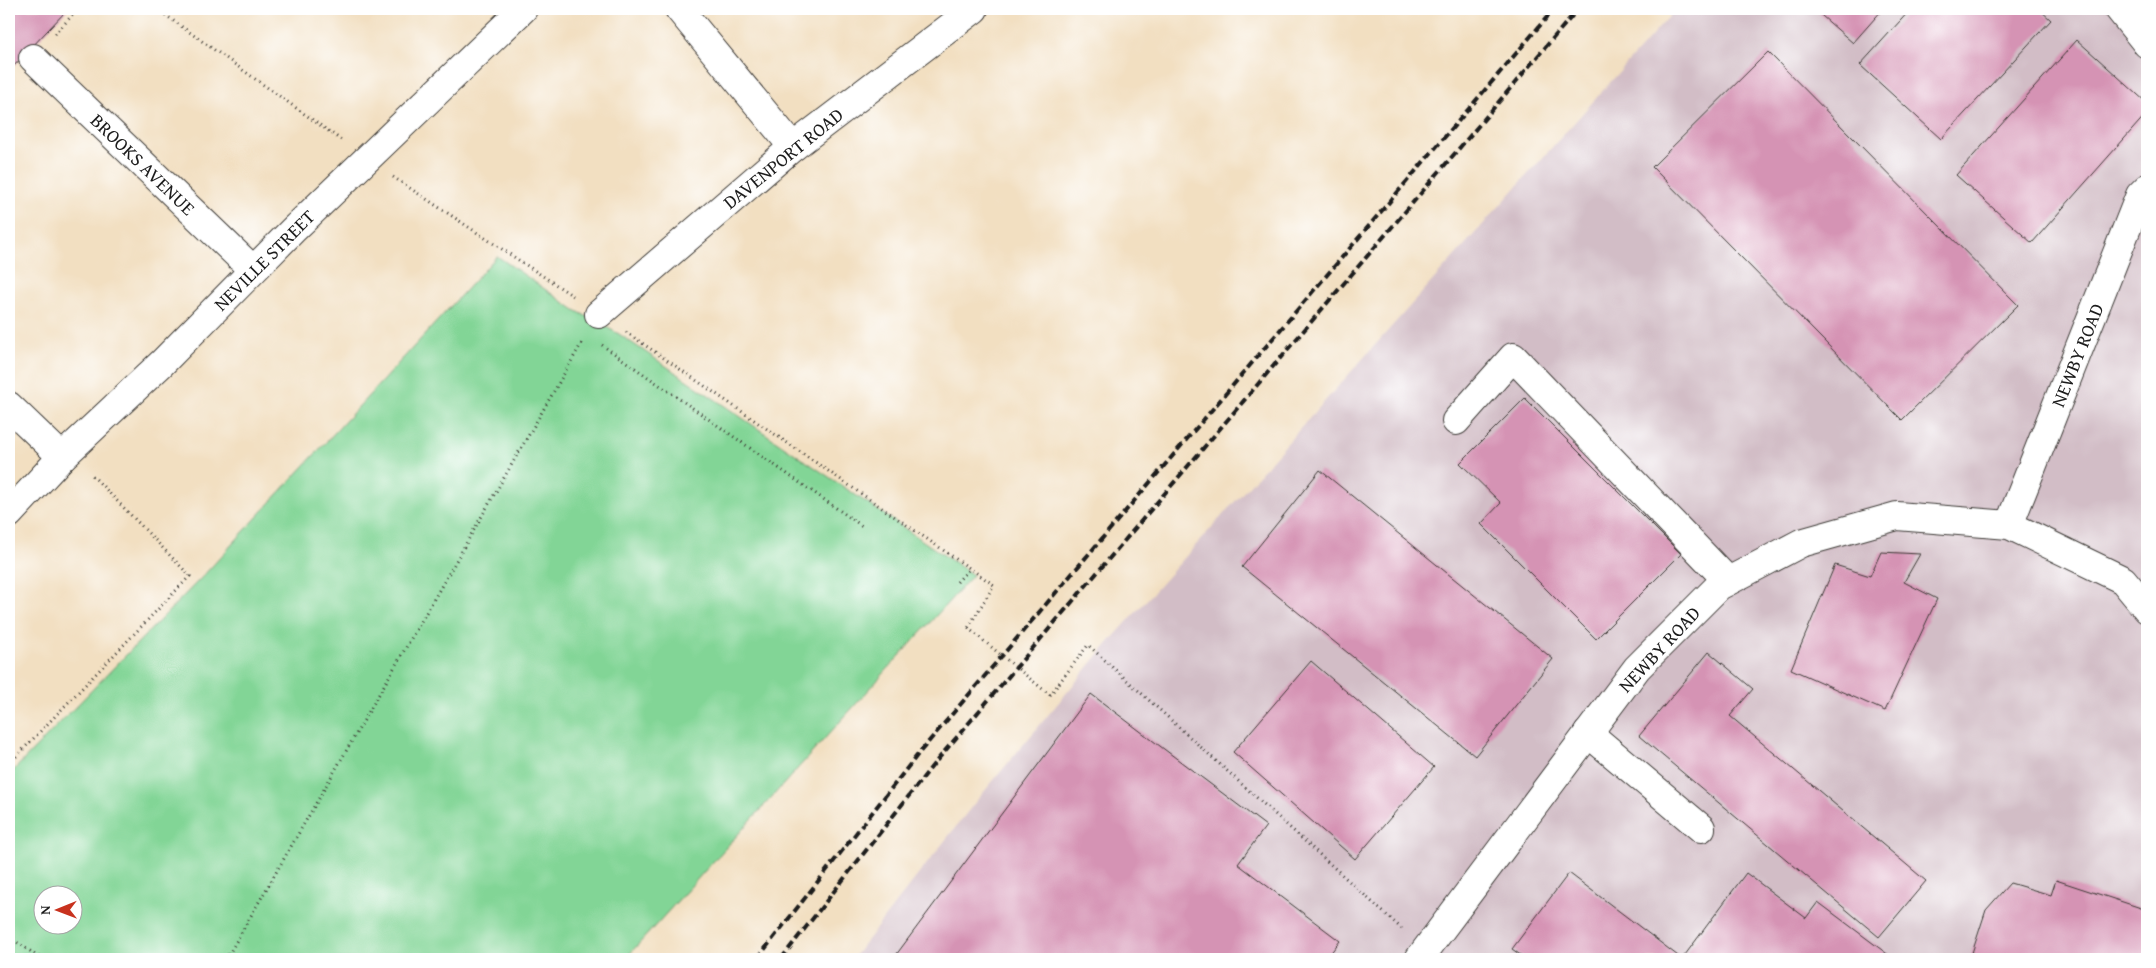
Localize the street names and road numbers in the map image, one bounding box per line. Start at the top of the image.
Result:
street label: DAVENPORT ROAD [717,101,849,215]
street label: BROOKS AVENUE [84,107,202,222]
street label: NEVILLE STREET [207,203,321,317]
street label: NEWBY ROAD [2044,299,2110,411]
street label: NEWBY ROAD [1611,599,1707,699]

